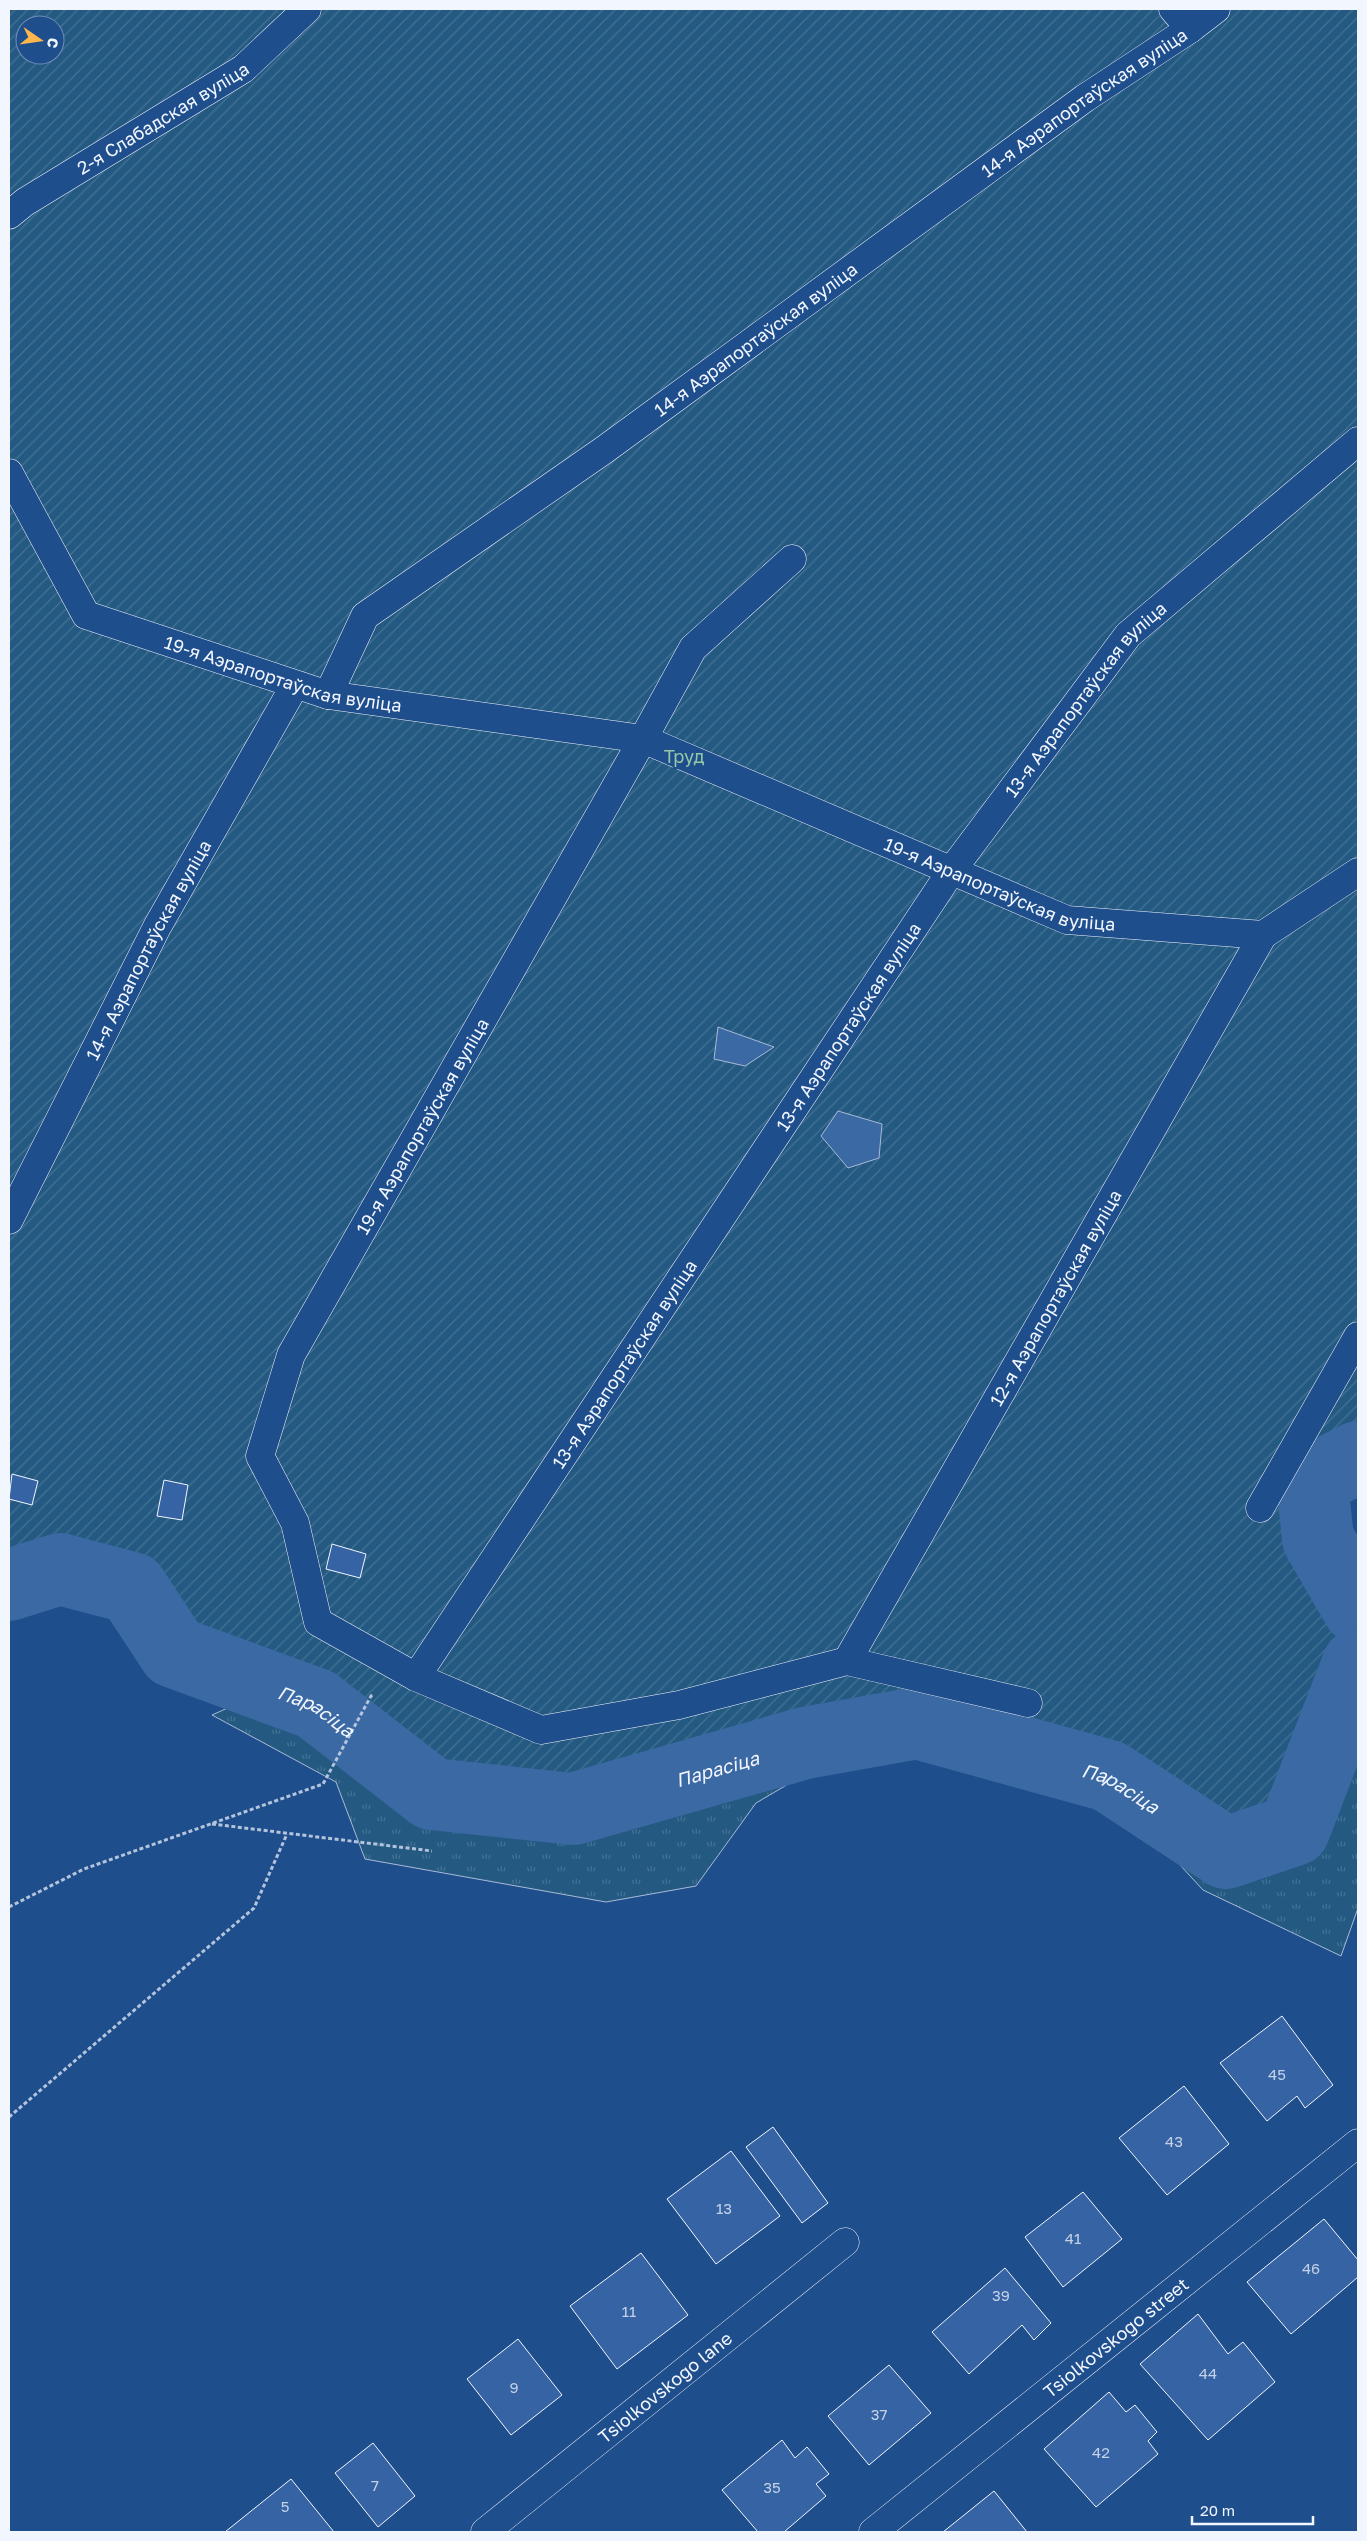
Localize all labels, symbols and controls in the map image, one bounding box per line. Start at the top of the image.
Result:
north arrow [15,15,65,65]
street label: 14-я Аэрапортаўская вуліца [977,23,1191,181]
text: С [44,36,63,50]
street label: 2-я Слабадская вуліца [73,57,253,179]
street label: 14-я Аэрапортаўская вуліца [650,258,861,421]
street label: 13-я Аэрапортаўская вуліца [1000,597,1171,801]
street label: 19-я Аэрапортаўская вуліца [162,631,403,716]
park label: Труд [664,745,704,767]
street label: 19-я Аэрапортаўская вуліца [881,832,1116,935]
street label: 14-я Аэрапортаўская вуліца [81,836,216,1063]
street label: 13-я Аэрапортаўская вуліца [771,918,925,1135]
street label: 19-я Аэрапортаўская вуліца [351,1014,493,1238]
street label: 12-я Аэрапортаўская вуліца [985,1185,1126,1409]
street label: 13-я Аэрапортаўская вуліца [547,1255,701,1472]
water label: Парасіца [275,1680,360,1742]
water label: Парасіца [673,1745,763,1791]
water label: Парасіца [1080,1758,1165,1818]
house number: 45 [1268,2065,1286,2083]
house number: 43 [1165,2132,1183,2150]
house number: 13 [716,2199,732,2217]
house number: 41 [1065,2229,1081,2247]
house number: 46 [1302,2259,1320,2277]
street label: Tsiolkovskogo street [1039,2273,1193,2402]
house number: 39 [992,2286,1010,2304]
house number: 11 [622,2302,636,2320]
street label: Tsiolkovskogo lane [594,2327,736,2448]
house number: 44 [1199,2364,1217,2382]
house number: 9 [509,2378,519,2396]
house number: 37 [871,2405,887,2423]
house number: 42 [1092,2443,1110,2461]
house number: 7 [371,2476,379,2494]
house number: 35 [763,2478,781,2496]
scale bar [1192,2494,1313,2526]
house number: 5 [281,2497,289,2515]
text: 20 m [1200,2501,1235,2519]

